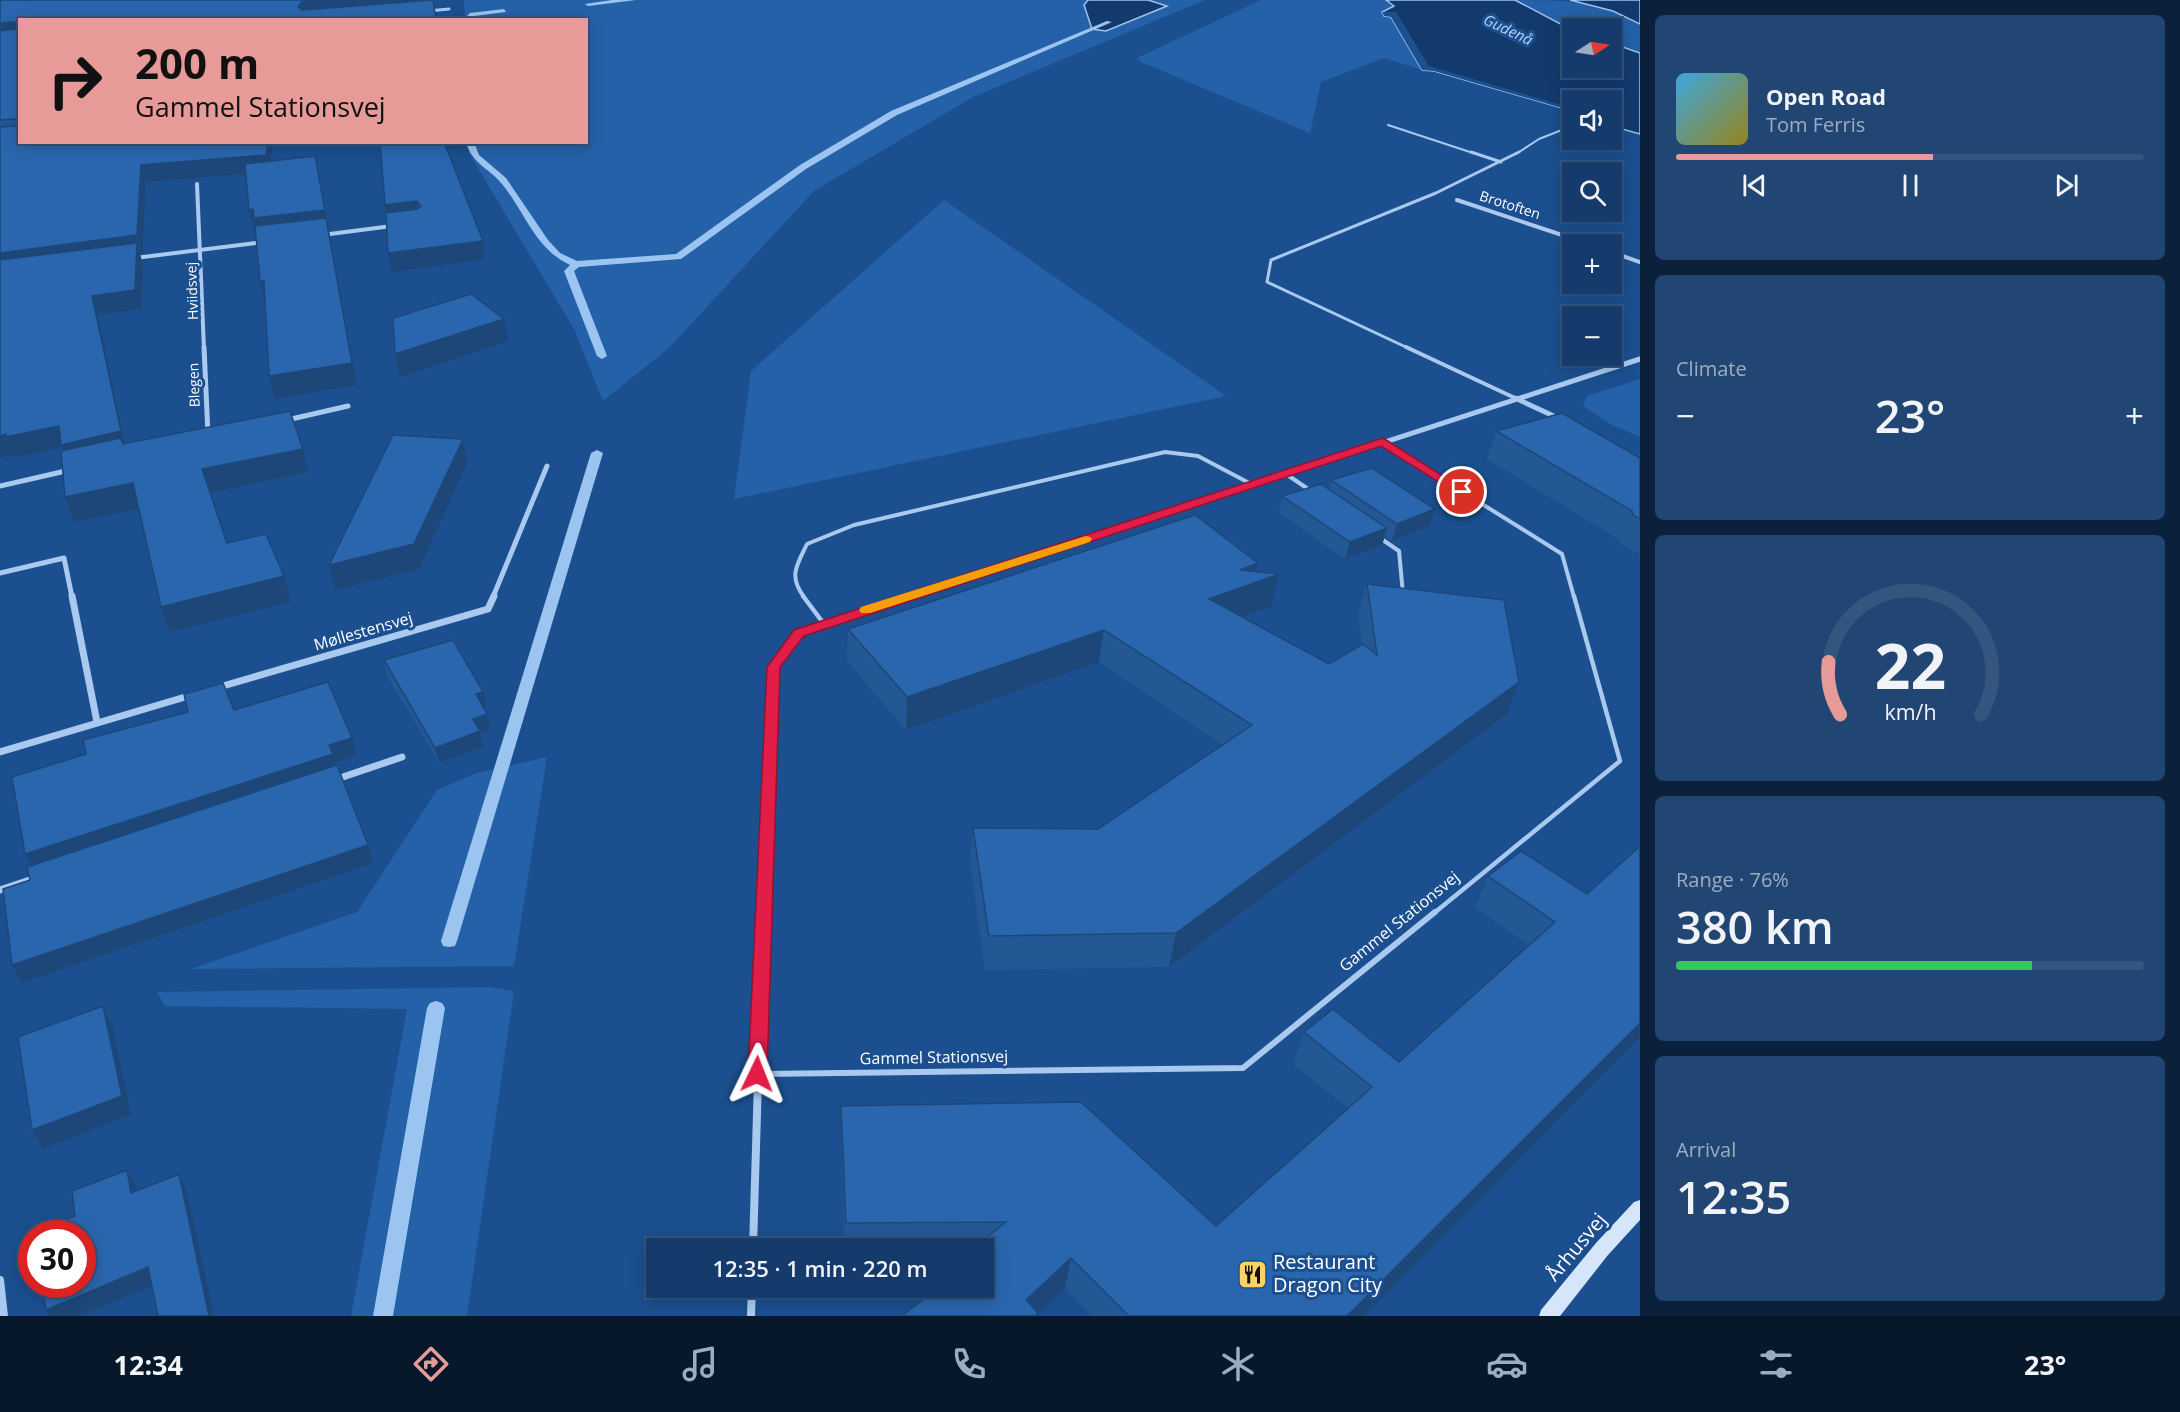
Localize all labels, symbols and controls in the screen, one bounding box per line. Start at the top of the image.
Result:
water label: Gudenå [1481,9,1537,49]
north arrow [1562,18,1622,78]
map controls [1562,18,1622,366]
text: 200 m [135,34,259,91]
icon: right [36,42,114,120]
text: Open Road [1766,81,1886,111]
text: Gammel Stationsvej [135,88,386,125]
button: sound [1562,90,1622,150]
text: Tom Ferris [1766,111,1865,138]
button: search [1562,162,1622,222]
icon: previous [1738,169,1771,202]
icon: pause [1894,169,1927,202]
icon: next [2050,169,2083,202]
street label: Brotoften [1477,186,1543,223]
button: + [1562,234,1622,294]
street label: Hviidsvej [181,262,202,320]
button: − [1562,306,1622,366]
text: Climate [1676,355,1747,382]
street label: Blegen [183,362,204,408]
text: 23° [1875,385,1945,446]
text: − [1676,393,1695,438]
text: + [2125,393,2144,438]
pin [1436,466,1487,517]
icon: arrive [1445,475,1478,508]
street label: Møllestensvej [311,606,415,656]
text: 22 [1874,622,1946,707]
text: km/h [1884,697,1936,726]
street label: Gammel Stationsvej [1334,866,1464,976]
text: Range · 76% [1676,866,1789,893]
text: 380 km [1676,896,1834,957]
position arrow [725,1042,789,1106]
street label: Gammel Stationsvej [860,1045,1008,1069]
text: Arrival [1676,1136,1736,1163]
text: 12:35 [1676,1166,1791,1227]
street label: Århusvej [1539,1207,1612,1286]
speed limit sign: 30 [18,1220,96,1298]
place label: Restaurant Dragon City [1273,1248,1383,1298]
text: 12:35 · 1 min · 220 m [712,1253,928,1283]
restaurant icon: Restaurant Dragon City [1236,1258,1268,1290]
icon: directions [410,1343,452,1385]
icon: music [679,1343,721,1385]
icon: phone [948,1343,990,1385]
icon: climate [1217,1343,1259,1385]
icon: car [1486,1343,1528,1385]
icon: filters [1755,1343,1797,1385]
text: 12:34 [114,1346,183,1383]
text: 23° [2024,1346,2066,1383]

